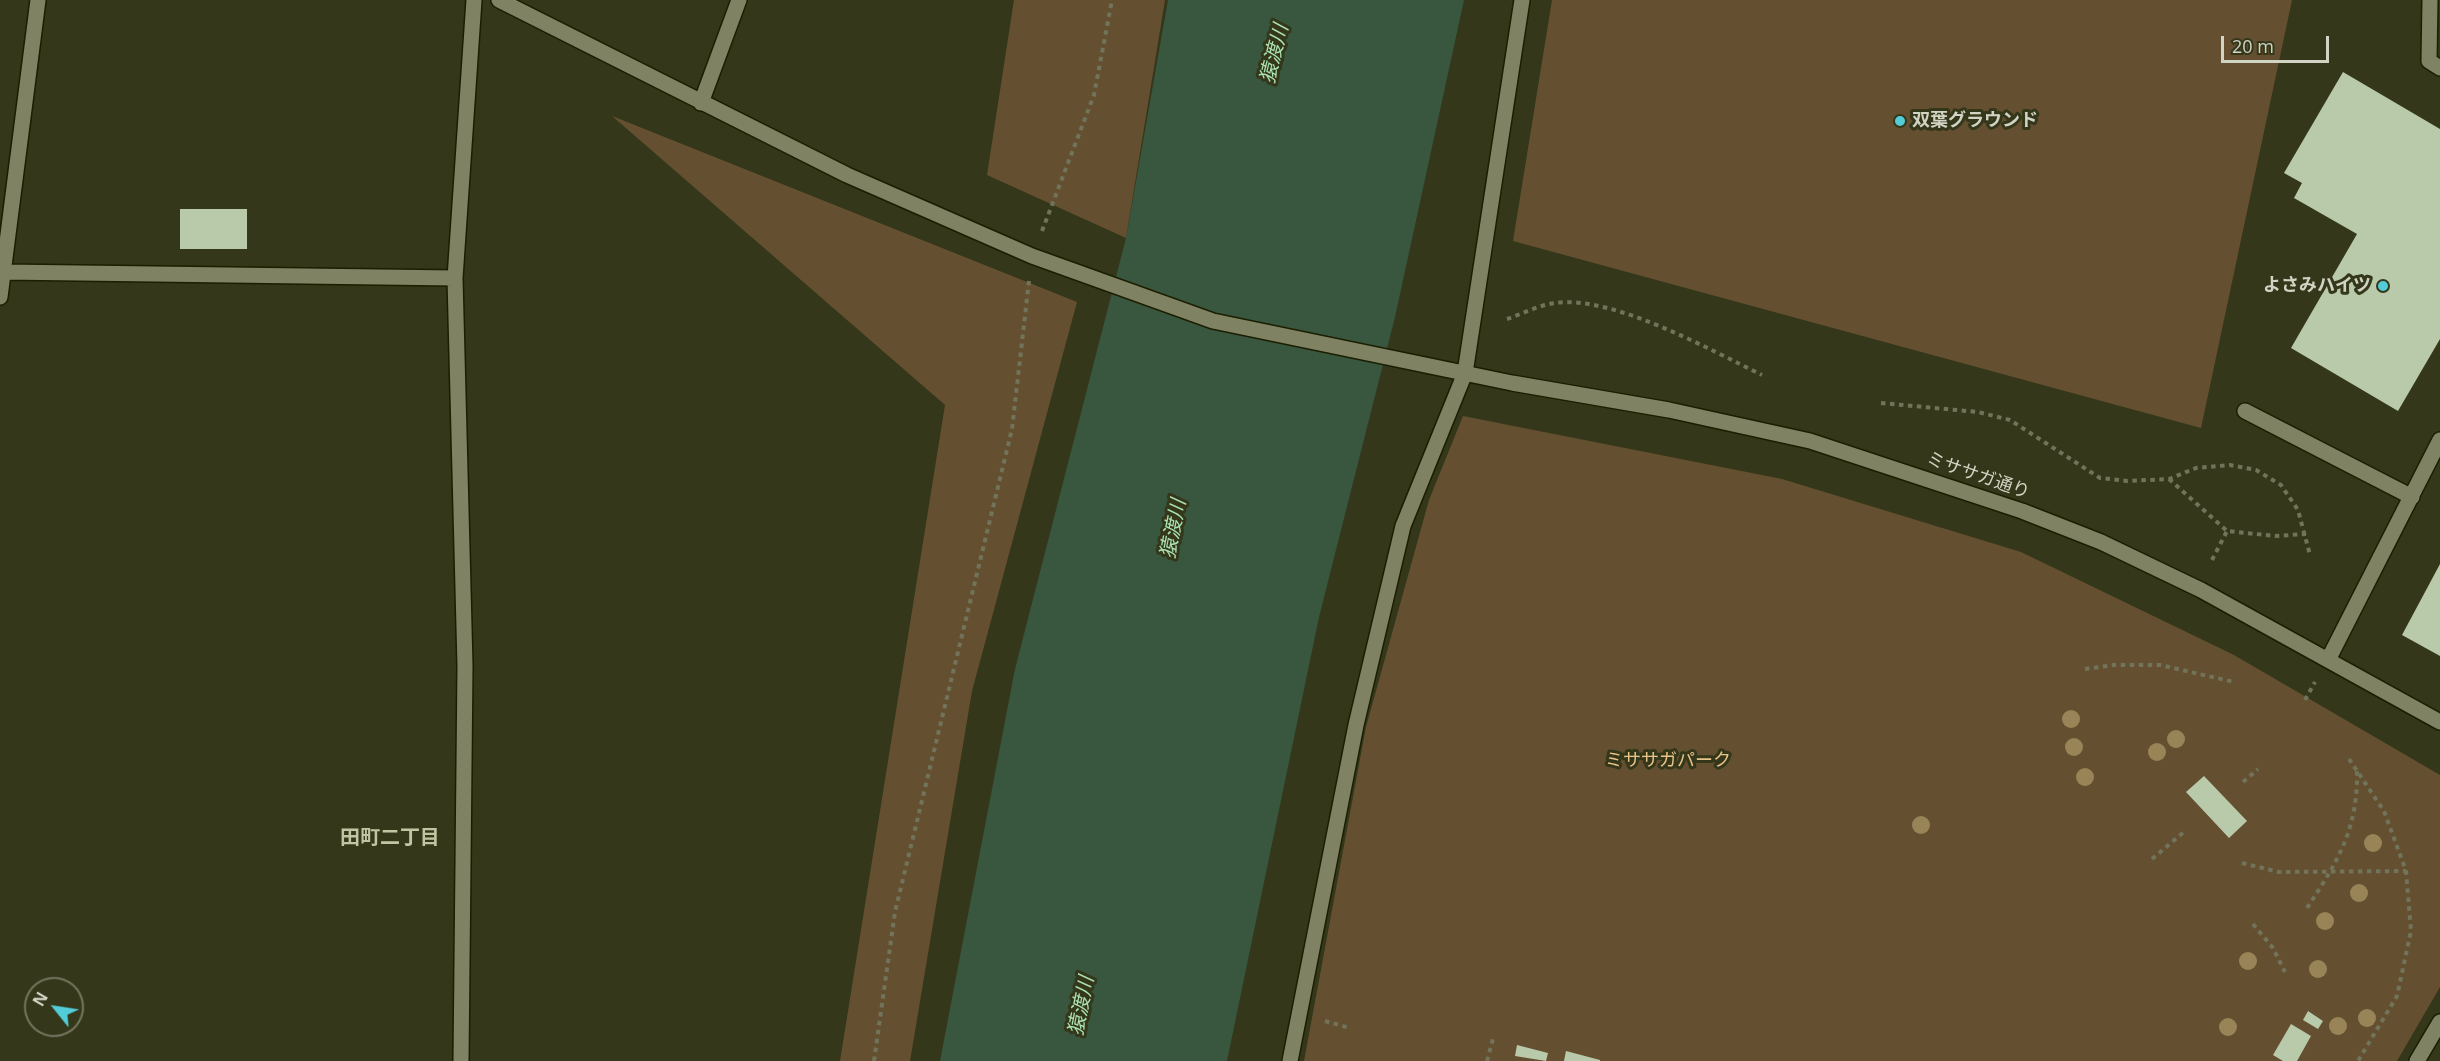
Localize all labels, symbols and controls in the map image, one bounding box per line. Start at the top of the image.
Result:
water label: 猿渡川 [1256,22,1294,86]
scale bar [2224,24,2332,62]
text: 20 m [2232,34,2274,58]
place label: 双葉グラウンド [1912,110,2038,132]
marker: 双葉グラウンド [1893,114,1907,128]
place label: よさみハイツ [2263,275,2371,297]
marker: よさみハイツ [2376,279,2390,293]
street label: ミササガ通り [1923,448,2033,504]
water label: 猿渡川 [1156,497,1192,561]
park label: ミササガパーク [1605,750,1731,772]
district label: 田町二丁目 [340,826,440,850]
water label: 猿渡川 [1064,974,1100,1038]
north arrow [24,977,84,1037]
text: N [27,988,53,1010]

